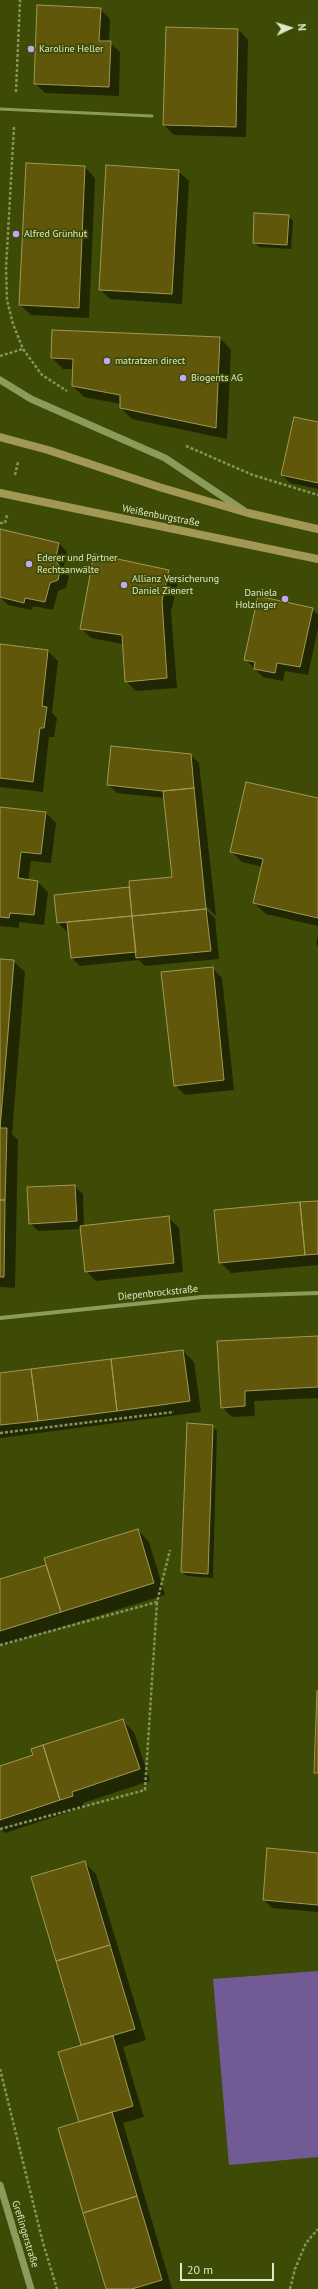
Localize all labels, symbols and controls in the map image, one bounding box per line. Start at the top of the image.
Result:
north arrow [270,8,310,48]
text: N [295,23,309,31]
place label: Karoline Heller [39,43,103,55]
marker: Karoline Heller [26,44,36,54]
place label: Alfred Grünhut [24,228,87,240]
marker: Alfred Grünhut [11,229,21,239]
place label: matratzen direct [115,355,185,367]
marker: matratzen direct [102,356,112,366]
place label: Biogents AG [191,372,243,384]
marker: Biogents AG [178,373,188,383]
street label: Weißenburgstraße [121,503,201,529]
place label: Ederer und Partner Rechtsanwälte [37,552,118,576]
marker: Ederer und Partner Rechtsanwälte [24,559,34,569]
place label: Allianz Versicherung Daniel Zienert [132,573,219,596]
marker: Allianz Versicherung Daniel Zienert [119,580,129,590]
place label: Daniela Holzinger [236,587,277,610]
marker: Daniela Holzinger [280,594,290,604]
street label: Diepenbrockstraße [117,1283,199,1303]
street label: Greflingerstraße [9,2199,41,2269]
scale bar [182,2255,276,2281]
text: 20 m [187,2262,213,2277]

